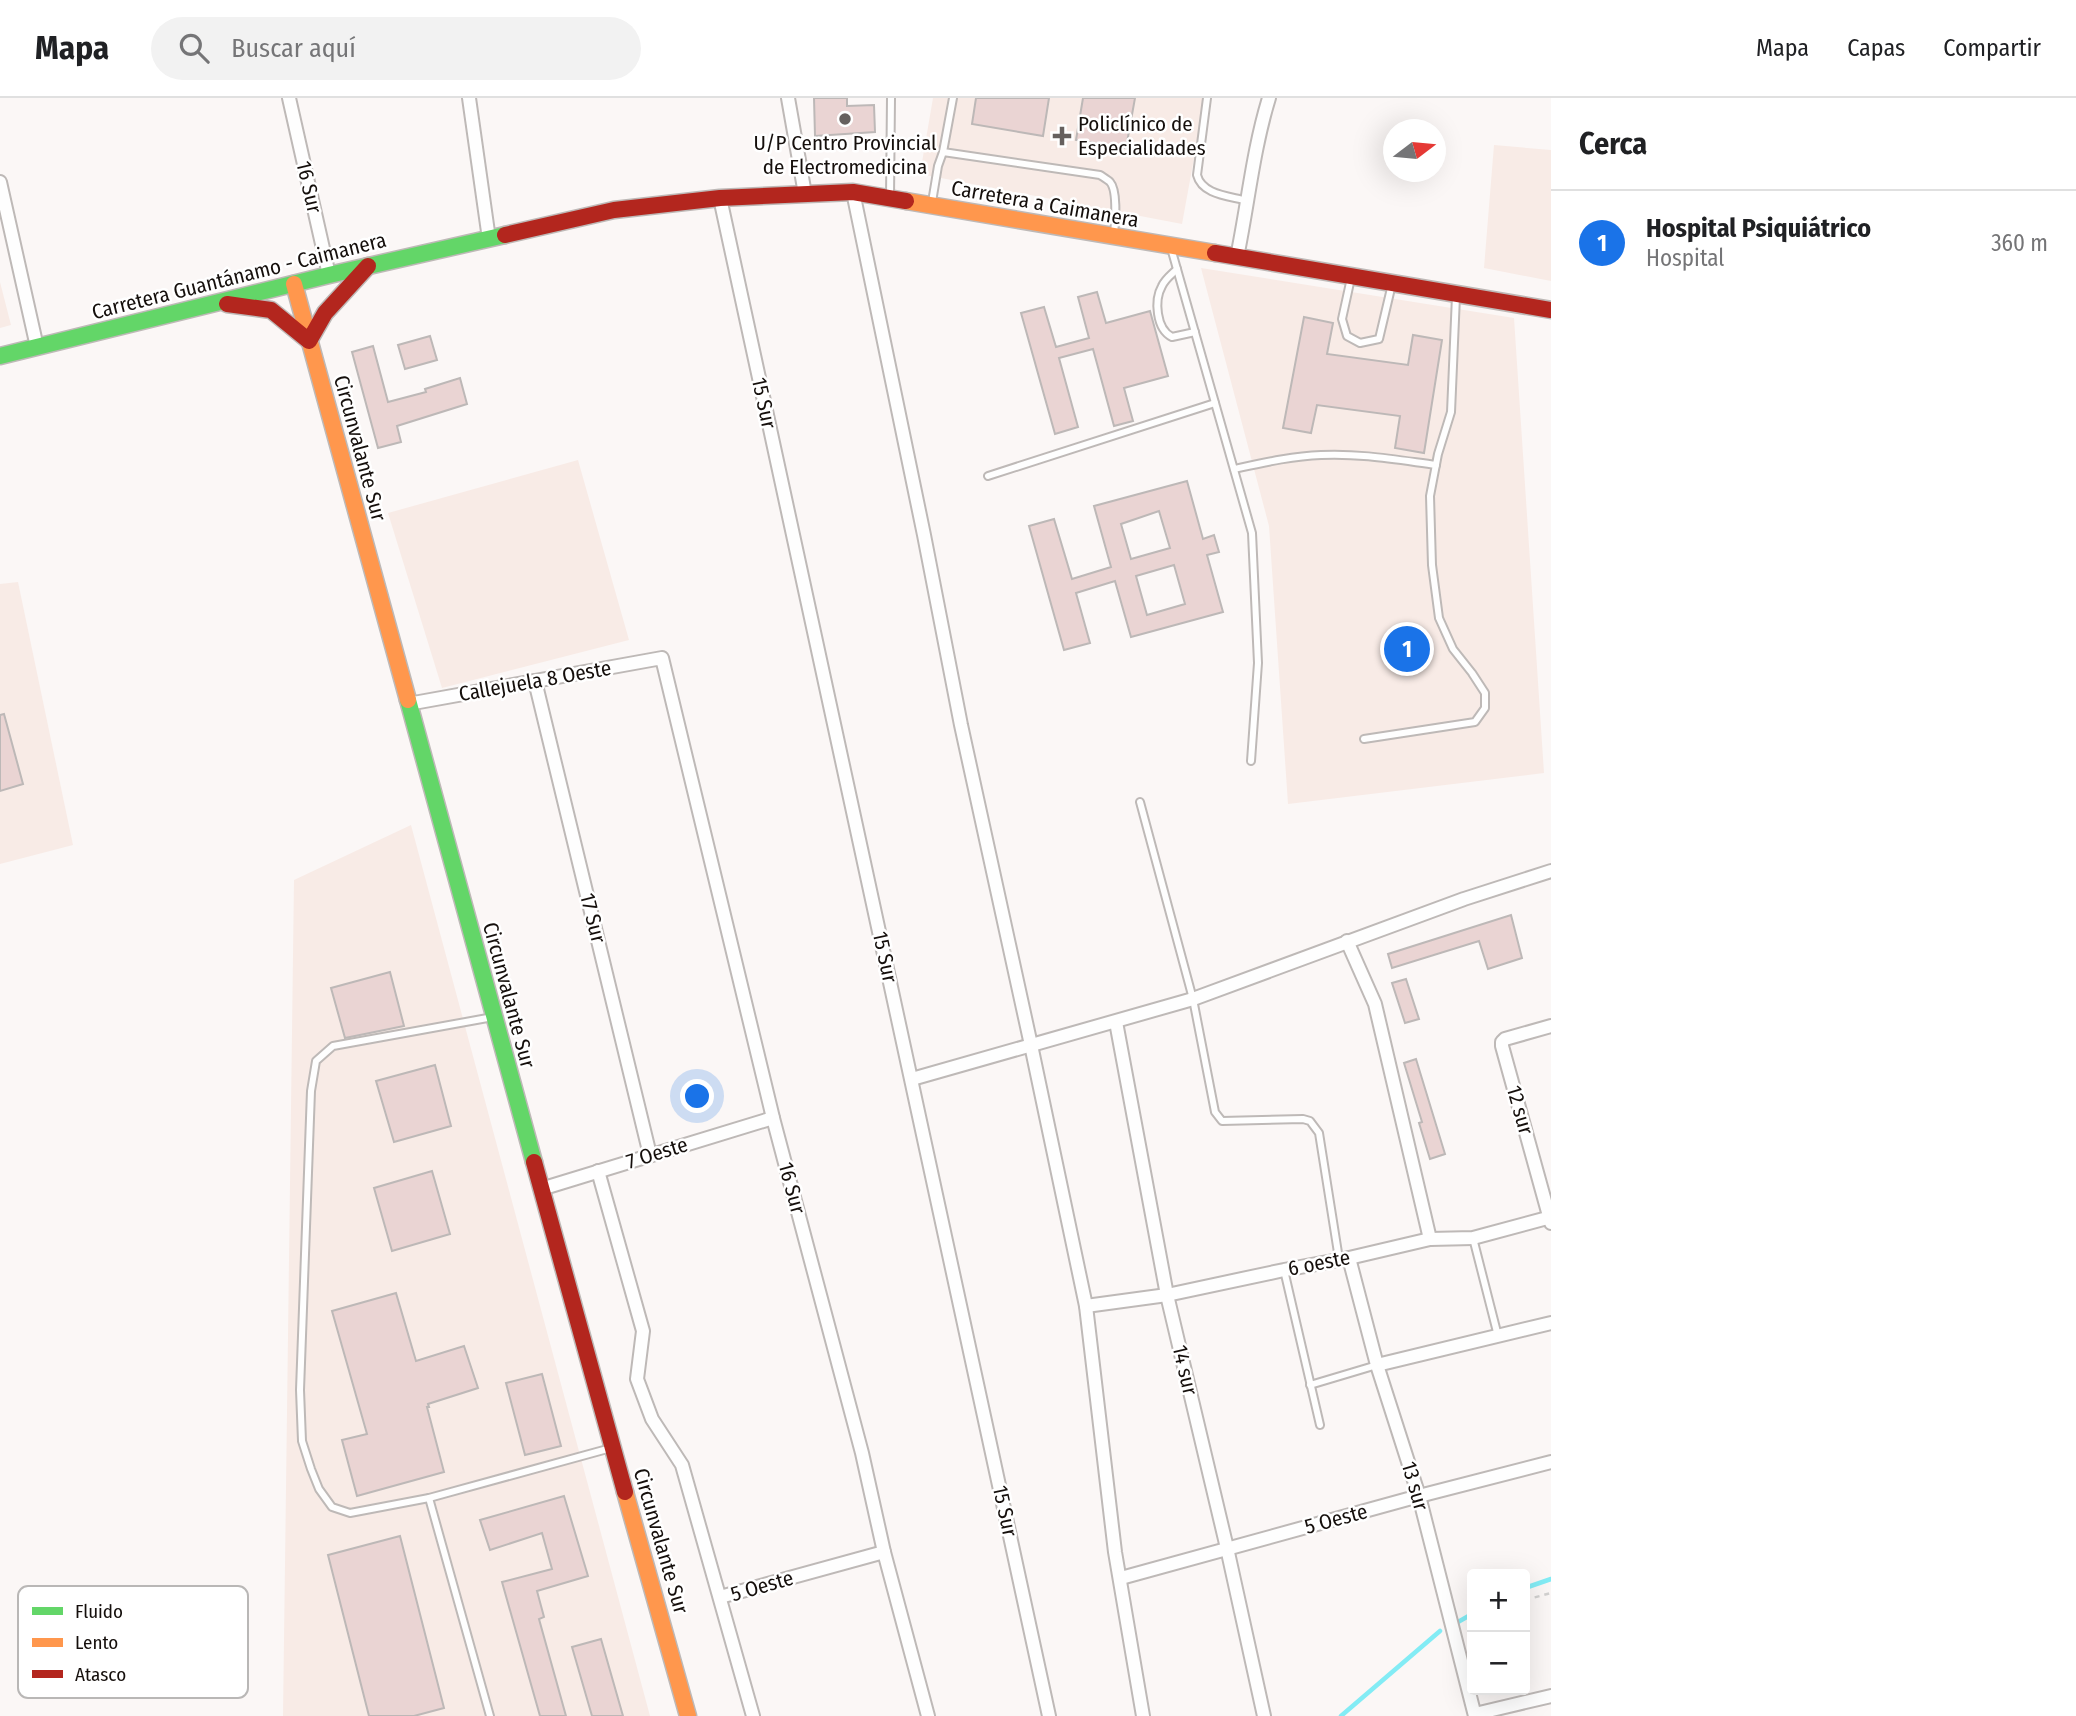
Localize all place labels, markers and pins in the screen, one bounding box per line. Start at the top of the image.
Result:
marker: U/P Centro Provincial de Electromedicina [837,111,853,127]
place label: Policlínico de Especialidades [1078,111,1206,161]
marker: Policlínico de Especialidades [1052,126,1072,146]
place label: U/P Centro Provincial de Electromedicina [753,130,937,180]
pin: 1 [1384,623,1430,675]

